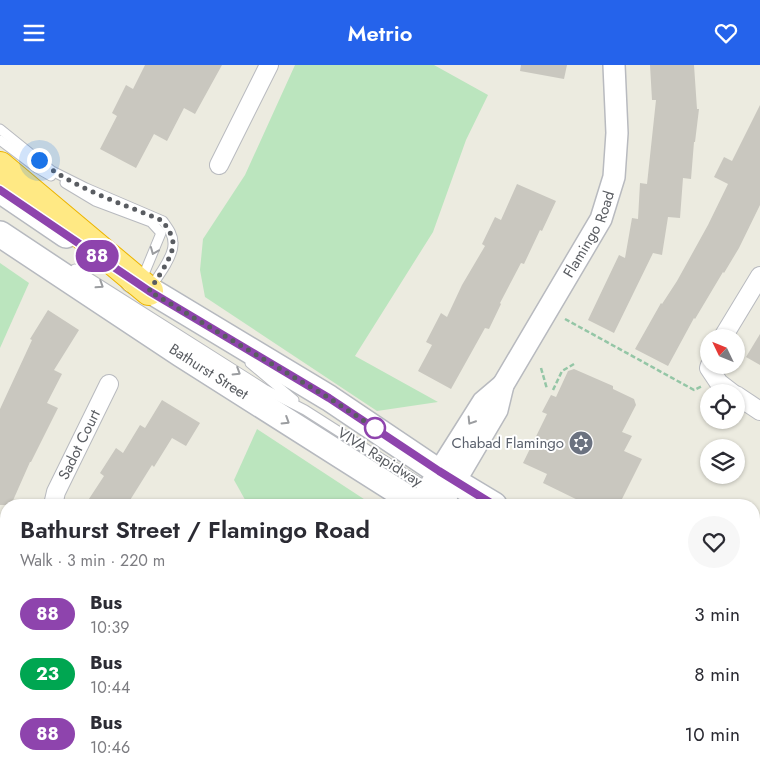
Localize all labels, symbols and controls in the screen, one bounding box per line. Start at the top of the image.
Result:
text: Metrio [348,17,412,49]
icon: menu [20,19,48,47]
icon: heart [712,19,740,47]
your location [27,148,52,173]
street label: Flamingo Road [558,188,620,282]
line badge: 88 [74,240,120,272]
text: 88 [86,243,108,269]
one-way arrow [149,246,159,254]
one-way arrow [94,279,104,288]
north arrow [700,329,745,374]
map controls [700,329,745,484]
street label: Bathurst Street [165,338,253,405]
one-way arrow [232,366,241,375]
button: locate [700,384,745,429]
street label: Sadot Court [53,406,106,483]
one-way arrow [281,414,290,424]
one-way arrow [468,416,477,425]
unlabelled marker [364,417,386,439]
street label: VIVA Rapidway [333,422,427,492]
synagogue icon: Chabad Flamingo [568,430,594,456]
place label: Chabad Flamingo [451,432,564,454]
button: layers [700,439,745,484]
text: Bathurst Street / Flamingo Road [20,512,370,547]
button: heart [688,516,740,568]
text: Walk · 3 min · 220 m [20,549,165,572]
text: Bus [90,589,122,616]
text: 88 [36,601,59,627]
text: 3 min [694,601,740,628]
text: 10:39 [90,616,130,639]
text: Bus [90,649,122,676]
text: 23 [36,661,59,687]
text: 8 min [694,661,740,688]
text: 10:44 [90,676,130,699]
text: Bus [90,709,122,736]
text: 88 [36,721,59,747]
text: 10 min [685,721,740,748]
text: 10:46 [90,736,130,759]

